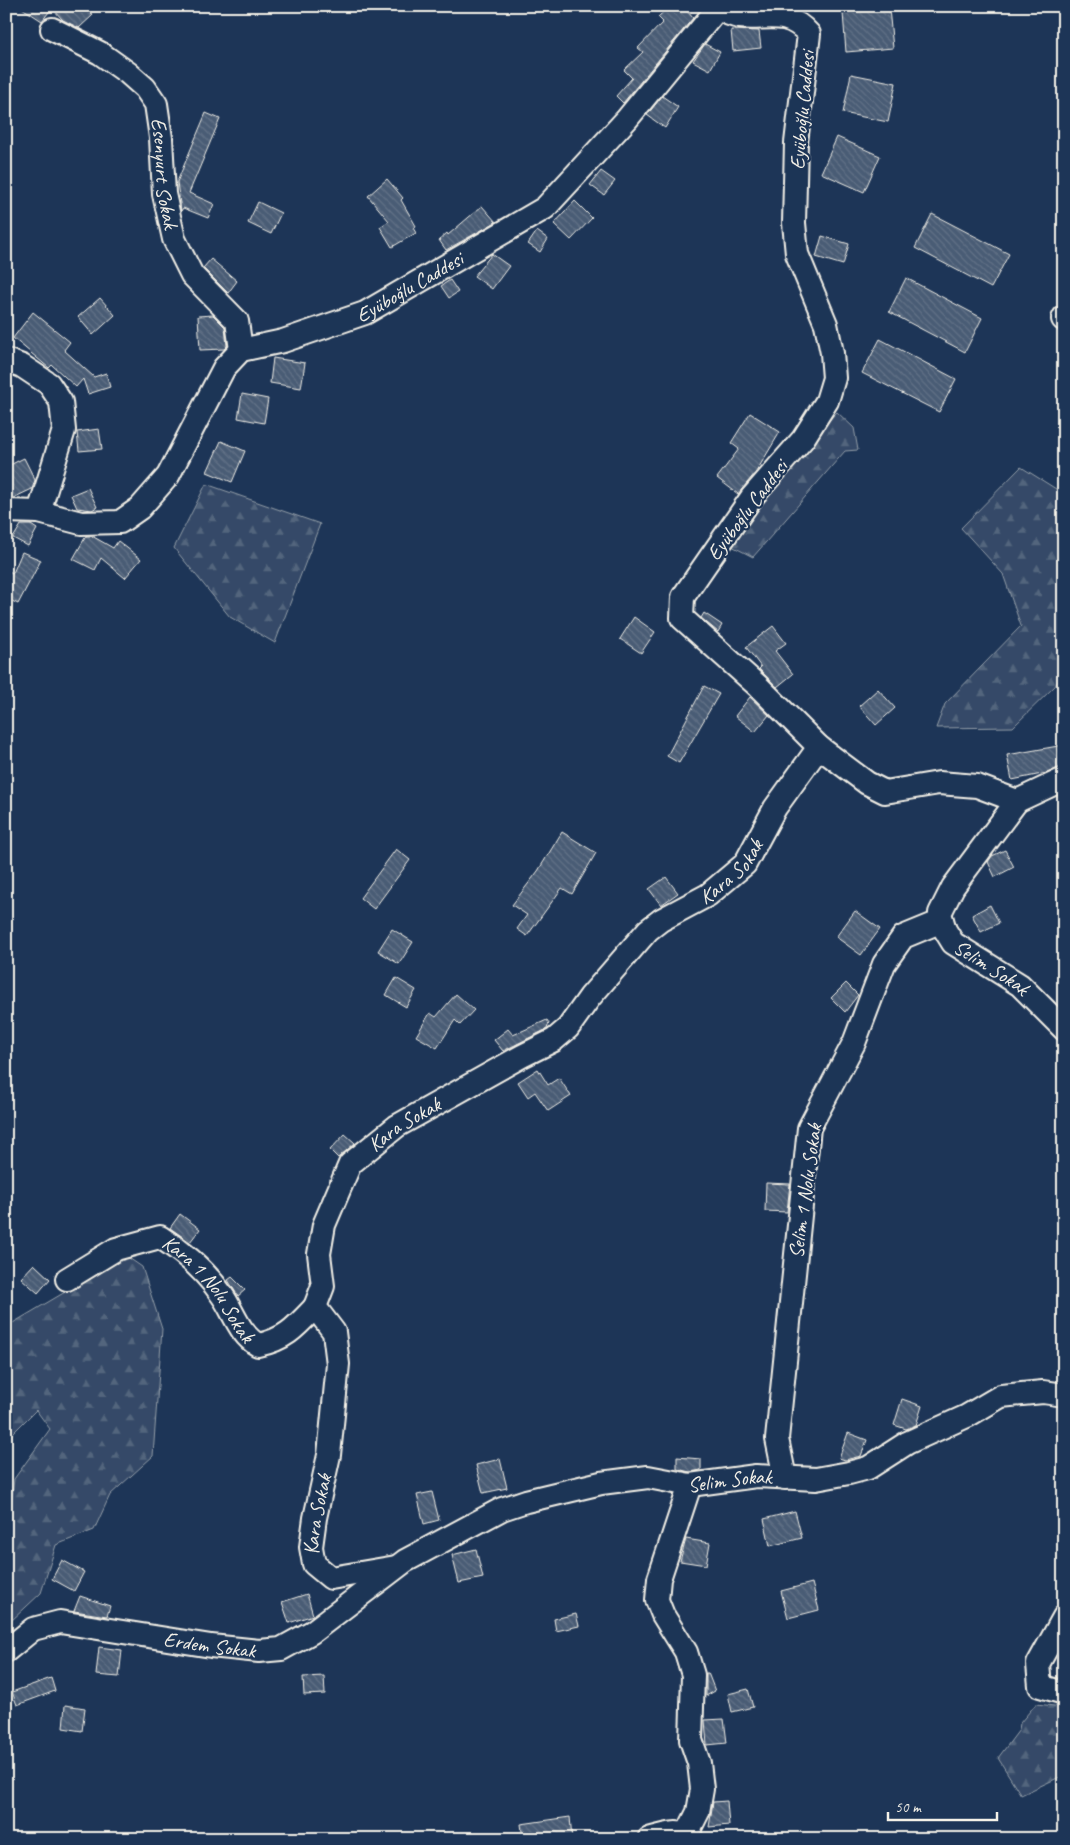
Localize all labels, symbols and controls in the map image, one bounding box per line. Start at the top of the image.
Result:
street label: Eyüboğlu Caddesi [784,47,820,170]
street label: Esenyurt Sokak [145,116,185,233]
street label: Eyüboğlu Caddesi [353,244,470,328]
street label: Eyüboğlu Caddesi [701,452,795,565]
street label: Kara Sokak [695,834,769,910]
street label: Selim Sokak [949,934,1037,1002]
street label: Kara Sokak [362,1091,446,1158]
street label: Selim 1 Nolu Sokak [783,1121,827,1260]
street label: Kara 1 Nolu Sokak [157,1229,261,1349]
street label: Selim Sokak [686,1463,775,1498]
street label: Kara Sokak [297,1470,338,1557]
street label: Erdem Sokak [162,1626,258,1664]
scale bar [888,1790,996,1822]
text: 50 m [895,1798,922,1817]

